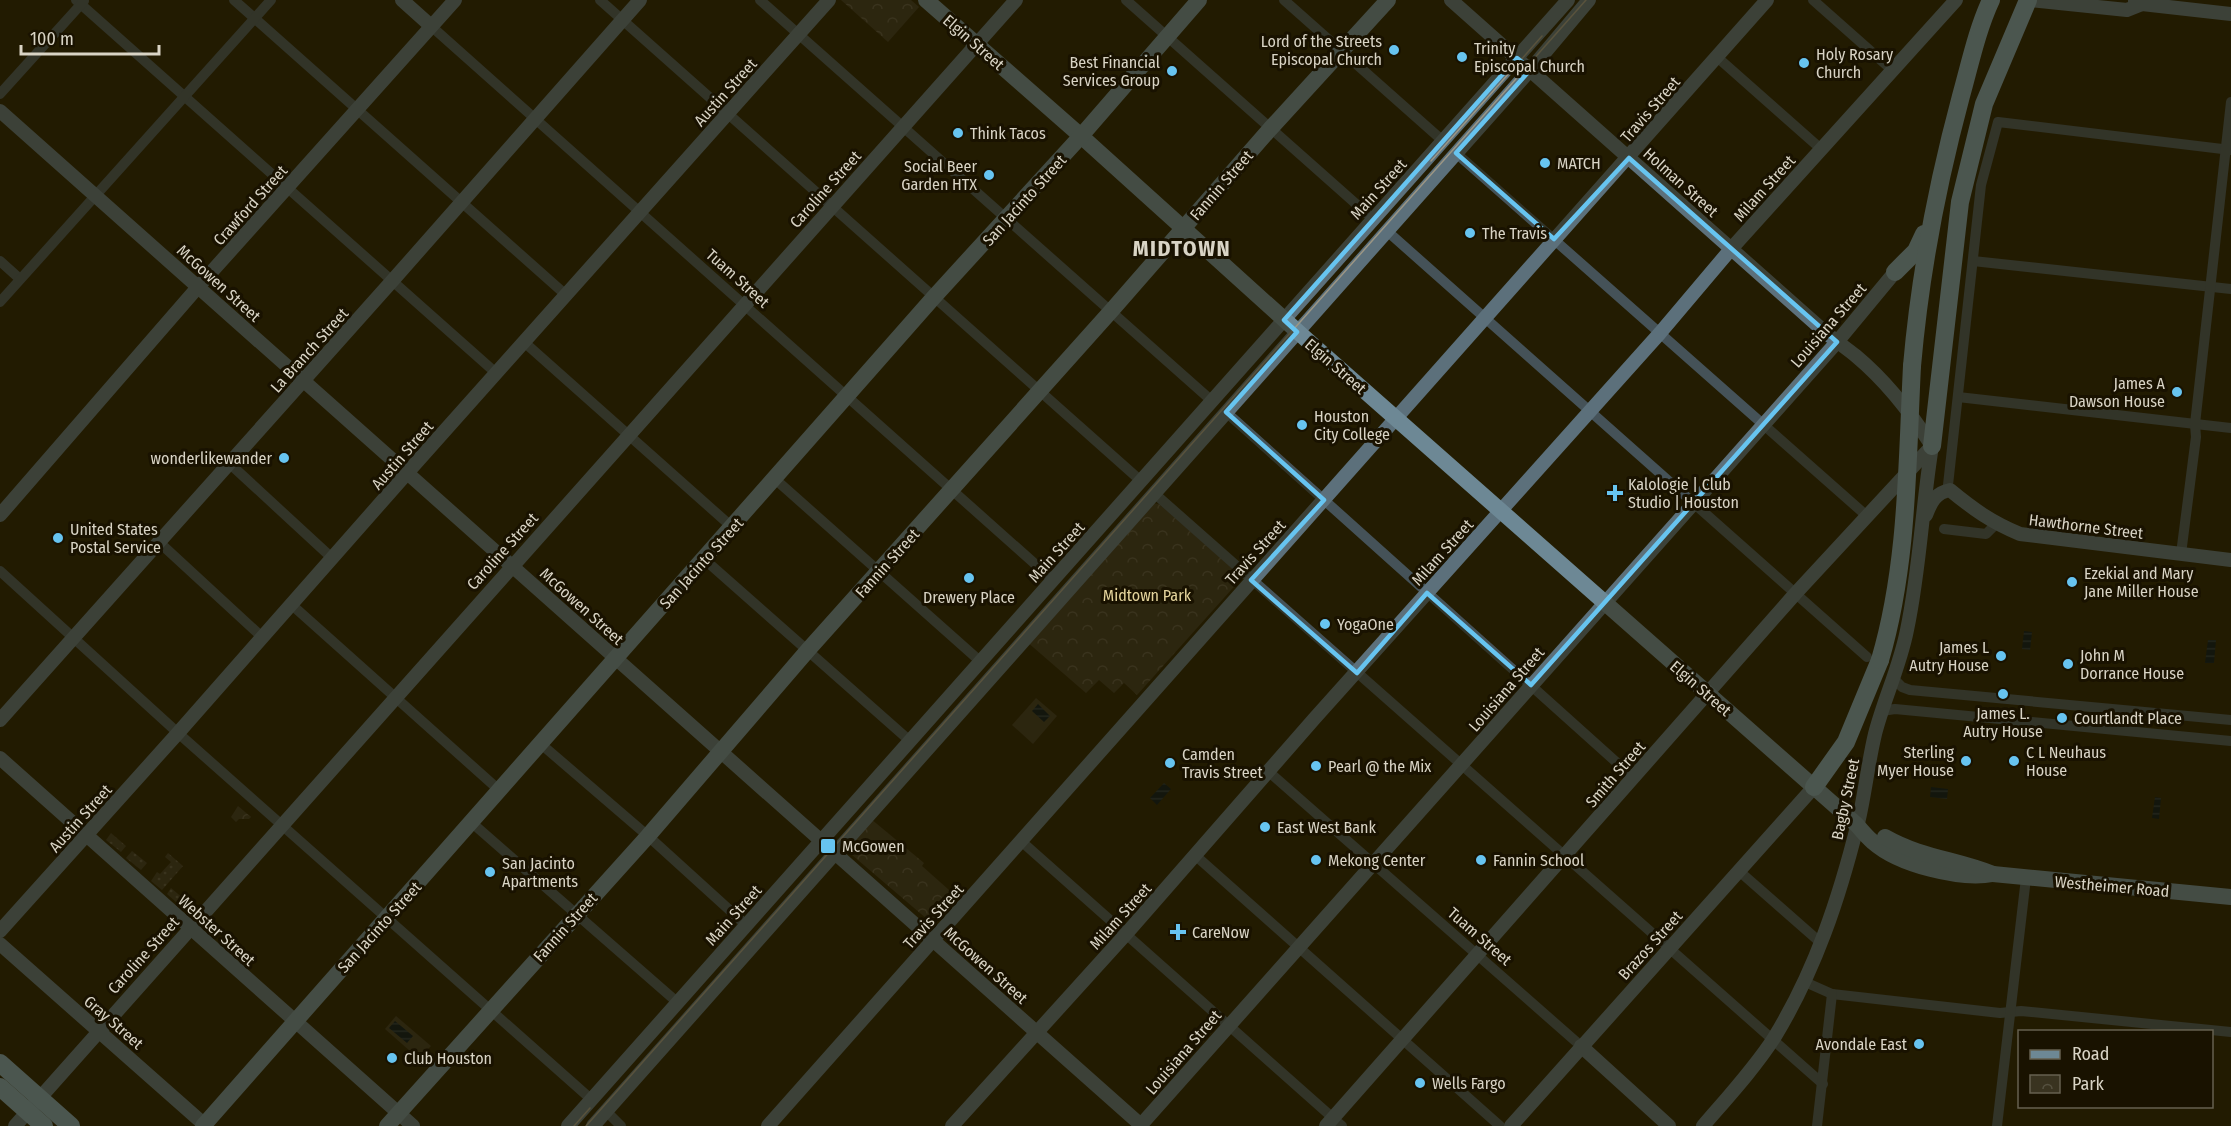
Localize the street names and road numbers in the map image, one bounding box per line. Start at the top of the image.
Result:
street label: Elgin Street [939,11,1009,75]
street label: Austin Street [690,54,761,130]
street label: Travis Street [1617,72,1685,146]
street label: Holman Street [1639,144,1723,221]
street label: Caroline Street [786,146,865,232]
street label: Fannin Street [1186,146,1257,224]
street label: San Jacinto Street [978,150,1071,250]
street label: Milam Street [1730,151,1800,225]
street label: Main Street [1346,155,1411,223]
street label: Crawford Street [209,161,292,249]
street label: McGowen Street [173,241,265,326]
street label: Tuam Street [702,245,774,312]
street label: Louisiana Street [1787,279,1871,371]
street label: La Branch Street [266,304,353,396]
street label: Elgin Street [1301,335,1371,399]
street label: Austin Street [368,417,438,493]
street label: Caroline Street [463,508,542,594]
street label: Hawthorne Street [2028,510,2145,543]
street label: San Jacinto Street [655,513,748,613]
street label: Travis Street [1221,515,1290,589]
street label: Milam Street [1408,515,1478,589]
street label: Main Street [1024,518,1089,586]
street label: Fannin Street [851,524,924,602]
street label: McGowen Street [536,564,628,649]
street label: Louisiana Street [1465,643,1549,735]
street label: Elgin Street [1666,657,1736,721]
street label: Smith Street [1582,737,1650,811]
street label: Bagby Street [1828,756,1864,841]
street label: Austin Street [45,780,116,856]
street label: Westheimer Road [2054,872,2170,901]
street label: San Jacinto Street [333,877,426,977]
street label: Travis Street [899,879,968,953]
street label: Milam Street [1086,879,1156,953]
street label: Main Street [701,881,766,949]
street label: Fannin Street [529,888,602,966]
street label: Webster Street [174,891,260,970]
street label: Tuam Street [1444,903,1516,970]
street label: Brazos Street [1614,906,1687,984]
street label: Caroline Street [104,912,183,998]
street label: McGowen Street [940,923,1032,1008]
street label: Gray Street [80,992,148,1054]
street label: Louisiana Street [1142,1006,1226,1098]

